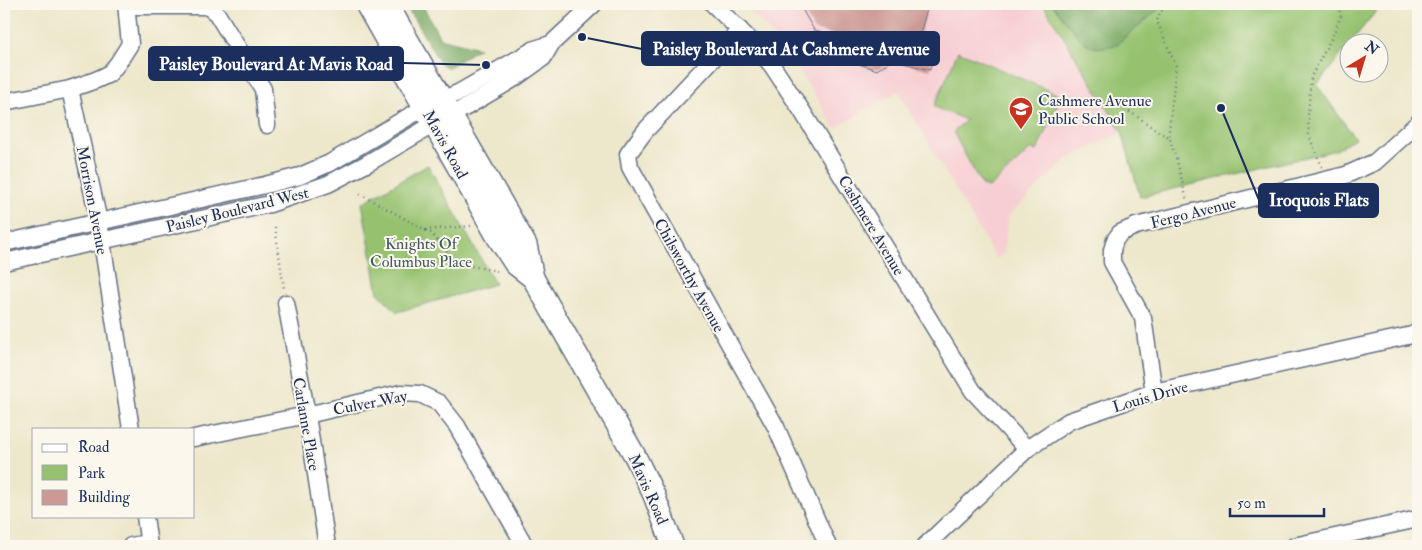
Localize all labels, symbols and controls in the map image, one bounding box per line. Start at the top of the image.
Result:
callout: Paisley Boulevard At Cashmere Avenue [642,32,939,65]
north arrow [1340,32,1390,82]
text: N [1361,37,1382,59]
text: Paisley Boulevard At Cashmere Avenue [653,38,930,61]
callout: Paisley Boulevard At Mavis Road [149,47,403,80]
text: Paisley Boulevard At Mavis Road [159,53,393,76]
place label: Cashmere Avenue Public School [1038,91,1152,129]
school or university icon: Cashmere Avenue Public School [1008,96,1034,130]
street label: Mavis Road [418,107,472,182]
street label: Morrison Avenue [72,144,112,256]
street label: Cashmere Avenue [833,172,909,280]
street label: Paisley Boulevard West [164,183,311,237]
callout: Iroquois Flats [1259,184,1378,217]
text: Iroquois Flats [1269,189,1369,212]
street label: Fergo Avenue [1148,193,1238,233]
street label: Chilsworthy Avenue [649,215,729,336]
park label: Knights Of Columbus Place [370,234,472,272]
street label: Carlanne Place [288,376,324,473]
street label: Louis Drive [1110,377,1191,417]
street label: Culver Way [331,386,410,420]
legend [32,428,195,518]
text: Road [78,438,110,457]
street label: Mavis Road [624,451,673,528]
text: Park [78,464,105,483]
scale bar [1230,485,1323,517]
text: Building [78,488,130,507]
text: 50 m [1237,494,1266,513]

